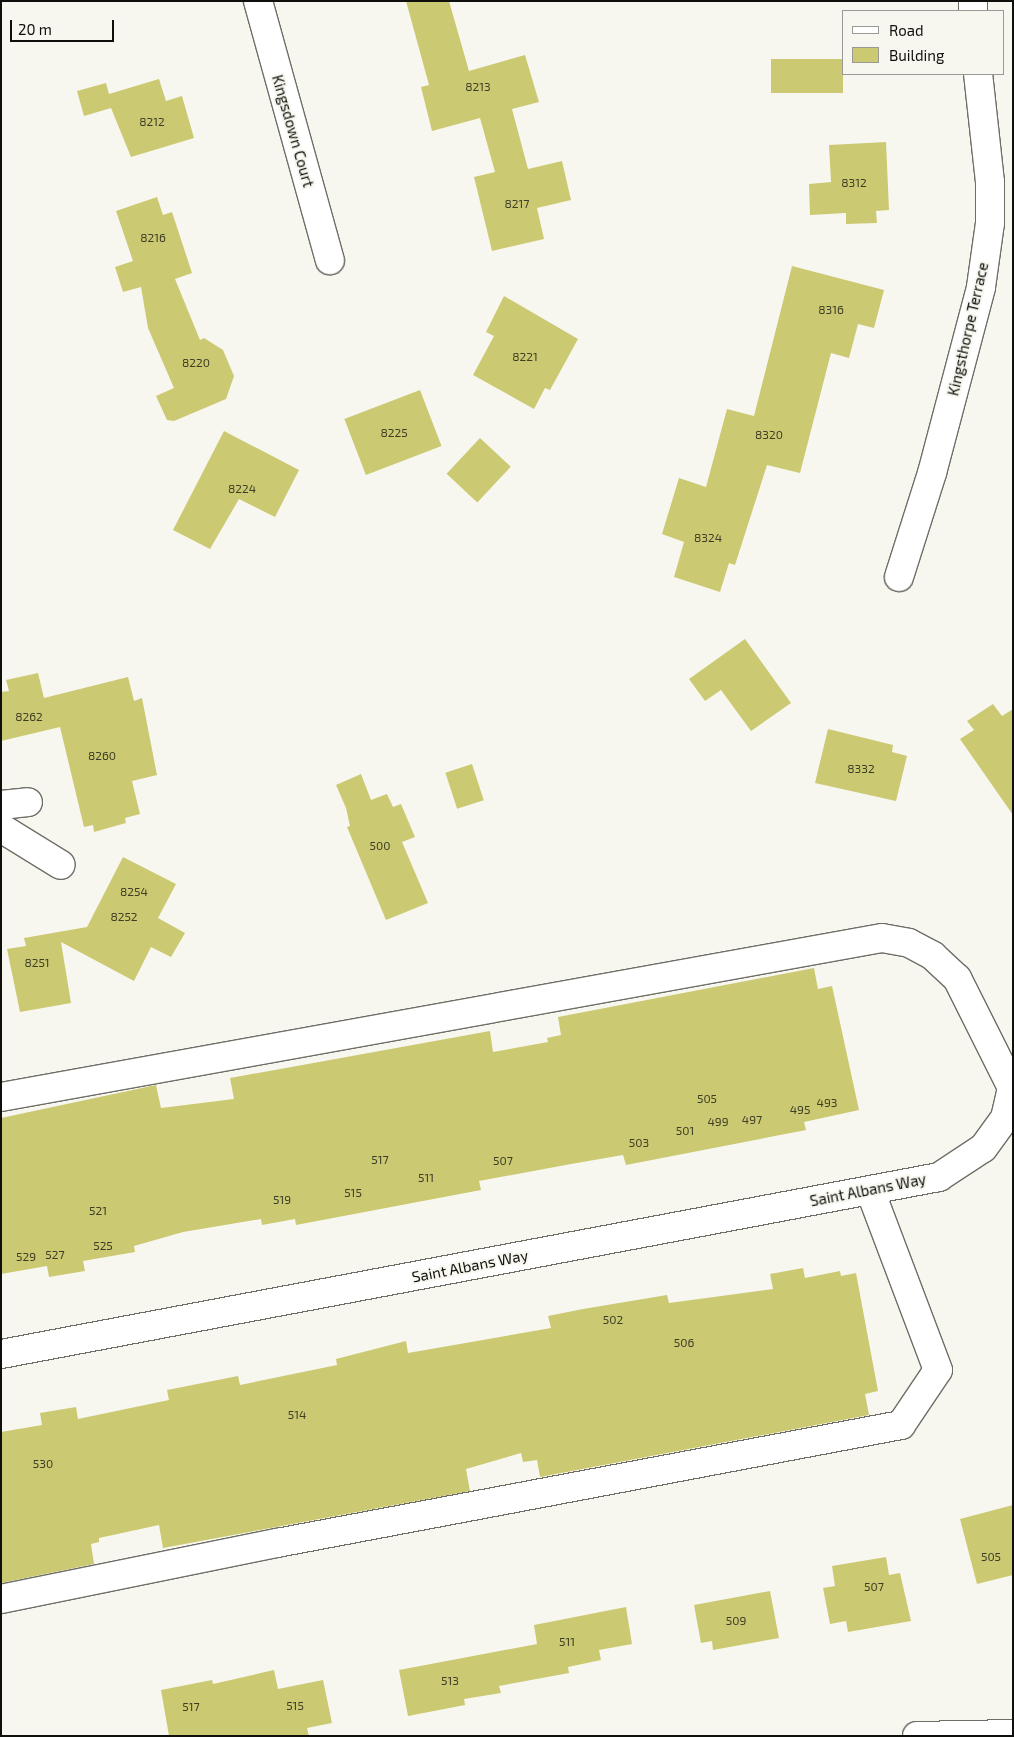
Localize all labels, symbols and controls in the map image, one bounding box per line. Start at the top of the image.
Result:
scale bar [12,10,116,42]
legend [842,10,1004,75]
text: 20 m [18,20,52,38]
text: Road [889,21,924,39]
text: Building [889,46,944,64]
street label: Kingsdown Court [268,73,318,189]
house number: 8213 [465,80,491,94]
house number: 8212 [139,115,165,129]
house number: 8312 [841,176,867,190]
house number: 8217 [505,197,529,211]
house number: 8216 [140,231,166,245]
street label: Kingsthorpe Terrace [944,260,992,398]
house number: 8316 [818,303,844,317]
house number: 8221 [512,350,538,364]
house number: 8220 [182,356,210,370]
house number: 8225 [380,426,408,440]
house number: 8320 [755,428,783,442]
house number: 8224 [228,482,256,496]
house number: 8324 [694,531,722,545]
house number: 8262 [15,710,43,724]
house number: 8260 [88,749,116,763]
house number: 8332 [847,762,875,776]
house number: 500 [370,839,390,853]
house number: 8254 [120,885,148,899]
house number: 8252 [110,910,138,924]
house number: 8251 [24,956,50,970]
house number: 505 [697,1092,717,1106]
house number: 493 [817,1096,837,1110]
house number: 495 [790,1103,810,1117]
house number: 497 [742,1113,762,1127]
house number: 499 [707,1115,729,1129]
house number: 501 [676,1124,694,1138]
house number: 503 [629,1136,649,1150]
house number: 517 [371,1153,389,1167]
house number: 507 [493,1154,513,1168]
street label: Saint Albans Way [808,1170,928,1210]
house number: 511 [418,1171,434,1185]
house number: 515 [344,1186,362,1200]
house number: 519 [273,1193,291,1207]
house number: 521 [89,1204,107,1218]
house number: 525 [93,1239,113,1253]
street label: Saint Albans Way [410,1246,530,1286]
house number: 527 [45,1248,65,1262]
house number: 529 [16,1250,36,1264]
house number: 502 [603,1313,623,1327]
house number: 506 [674,1336,694,1350]
house number: 514 [288,1408,306,1422]
house number: 530 [33,1457,53,1471]
house number: 505 [981,1550,1001,1564]
house number: 507 [864,1580,884,1594]
house number: 509 [726,1614,746,1628]
house number: 511 [559,1635,575,1649]
house number: 513 [441,1674,459,1688]
house number: 515 [286,1699,304,1713]
house number: 517 [182,1700,200,1714]

